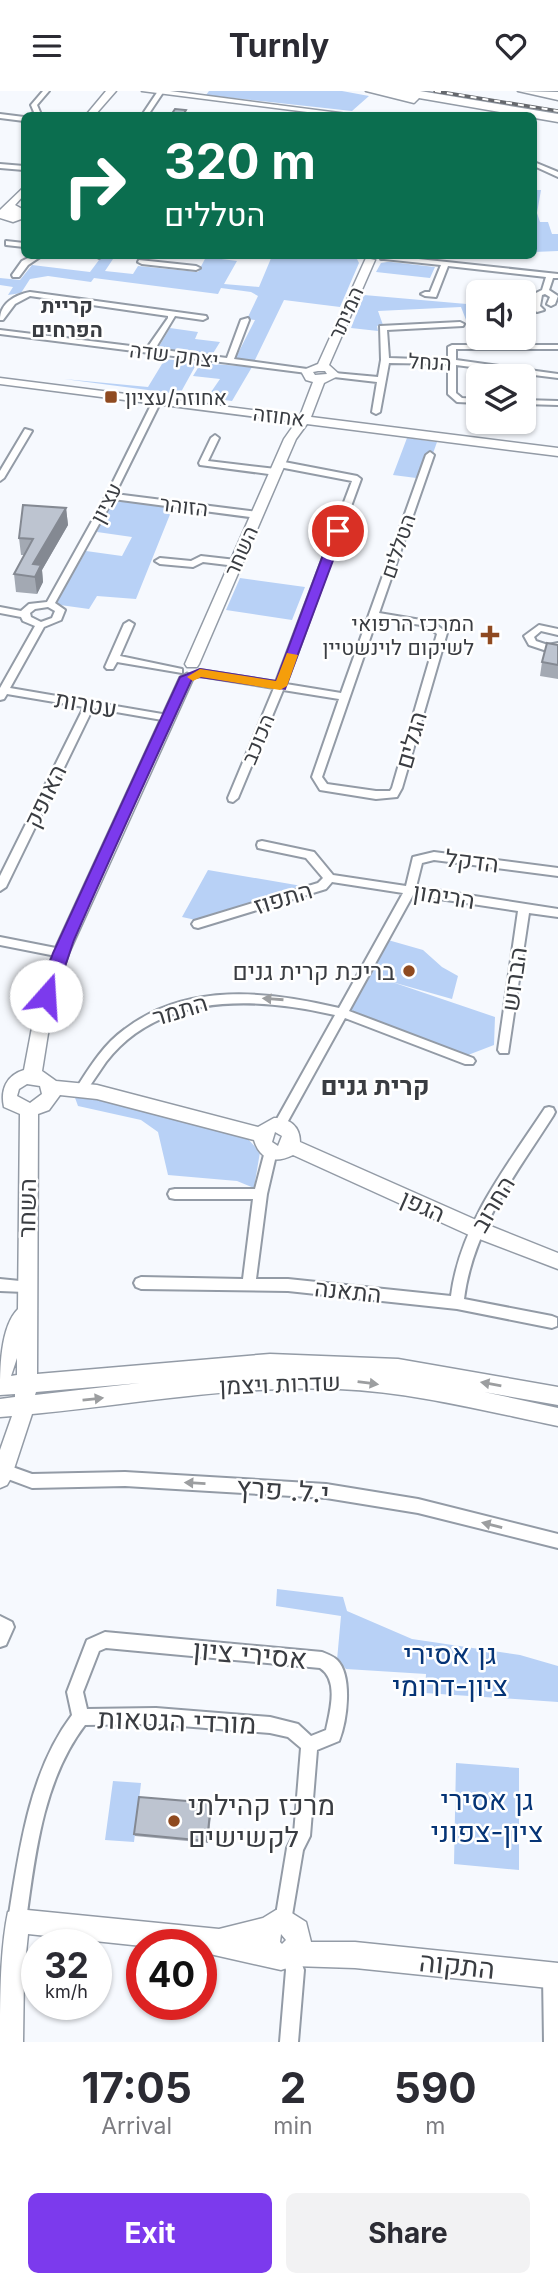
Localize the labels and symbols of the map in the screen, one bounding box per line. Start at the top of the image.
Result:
street label: המיתר [323,283,369,343]
district label: קריית הפרחים [31,293,103,342]
street label: יצחק שדה [128,337,220,373]
street label: הנחל [408,348,452,376]
place label: אחוזה/עציון [125,385,227,410]
marker: אחוזה/עציון [103,389,119,405]
street label: אחוזה [252,400,306,432]
street label: עציון [85,479,127,527]
street label: הזוהר [158,491,210,521]
pin [308,501,368,561]
street label: הטללים [375,510,421,582]
street label: השחר [219,522,263,580]
place label: המרכז הרפואי לשיקום לוינשטיין [322,611,474,660]
marker: המרכז הרפואי לשיקום לוינשטיין [480,625,500,645]
street label: עטרות [53,684,119,724]
street label: הגלים [389,708,433,772]
street label: הכוכב [236,710,280,768]
street label: האופק [17,760,73,832]
street label: הדקל [444,843,500,879]
street label: התפוז [250,875,316,921]
street label: הרימון [411,877,477,915]
street label: הברוש [495,945,533,1013]
place label: בריכת קרית גנים [233,957,395,986]
position arrow [9,959,83,1033]
marker: בריכת קרית גנים [401,963,417,979]
street label: התמר [149,988,211,1032]
one-way arrow [262,993,284,1004]
district label: קרית גנים [320,1070,430,1101]
street label: החרוב [465,1171,521,1237]
street label: השחר [12,1178,42,1238]
street label: הגפן [396,1184,450,1228]
street label: התאנה [313,1273,383,1309]
street label: שדרות ויצמן [219,1367,341,1401]
one-way arrow [358,1377,380,1388]
one-way arrow [480,1378,502,1389]
one-way arrow [82,1393,104,1404]
street label: י.ל. פרץ [235,1470,331,1510]
one-way arrow [183,1478,205,1489]
one-way arrow [481,1519,503,1530]
street label: אסירי ציון [192,1632,308,1676]
park label: גן אסירי ציון-דרומי [392,1637,508,1703]
street label: מורדי הגטאות [97,1701,257,1741]
park label: גן אסירי ציון-צפוני [431,1783,543,1849]
place label: מרכז קהילתי לקשישים [188,1788,335,1854]
marker: מרכז קהילתי לקשישים [166,1813,182,1829]
speed limit sign: 40 [126,1929,217,2020]
street label: התקוה [417,1944,497,1986]

